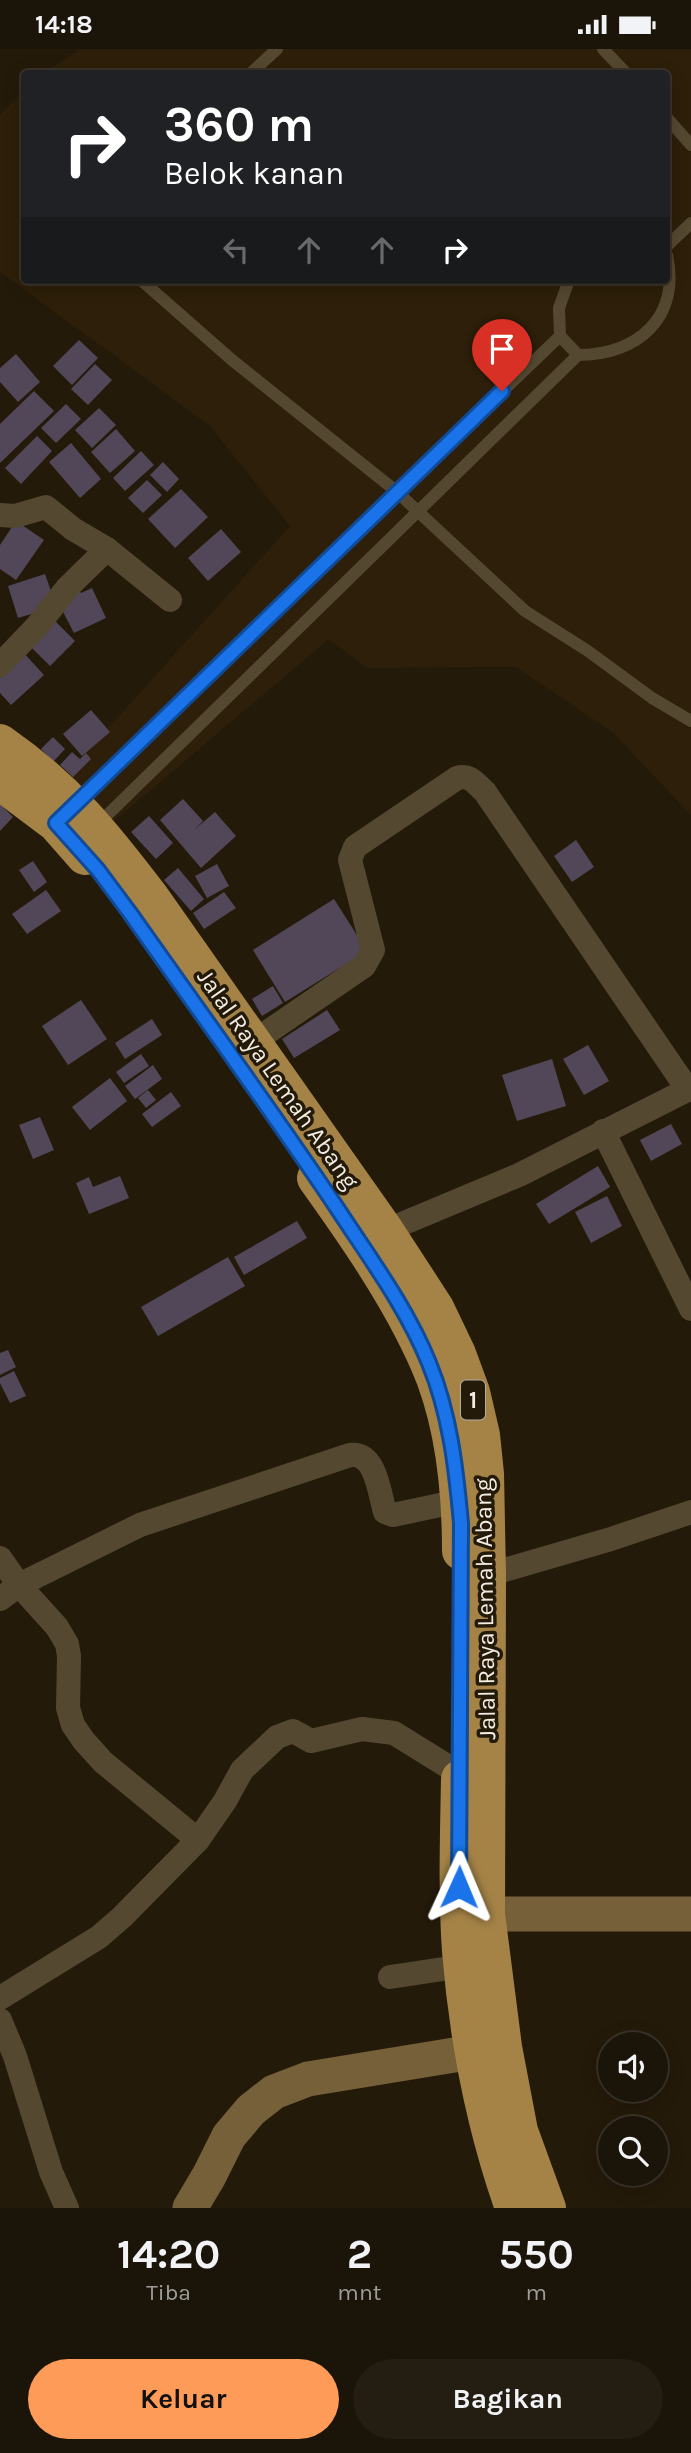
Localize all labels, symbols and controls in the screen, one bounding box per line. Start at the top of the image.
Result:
text: 14:18 [35,9,93,40]
text: 360 m [164,96,314,153]
icon: right [49,98,140,189]
text: Belok kanan [164,155,344,192]
icon: left [217,231,255,269]
icon: ahead [290,231,328,269]
icon: ahead [363,231,401,269]
icon: right [436,231,474,269]
pin [472,319,532,391]
icon: arrive [483,330,521,368]
street label: Jalal Raya Lemah Abang [191,964,365,1195]
road number: 1 [461,1381,485,1419]
street label: Jalal Raya Lemah Abang [469,1477,501,1740]
position arrow [422,1850,496,1924]
map controls [598,2032,668,2186]
button: sound [598,2032,668,2102]
button: search [598,2116,668,2186]
text: 14:20 [117,2229,220,2279]
text: 2 [347,2229,372,2279]
text: 550 [498,2229,574,2279]
text: Tiba [146,2279,191,2306]
text: mnt [337,2279,381,2306]
text: m [525,2279,547,2306]
button: Keluar [28,2359,339,2439]
button: Bagikan [353,2359,663,2439]

